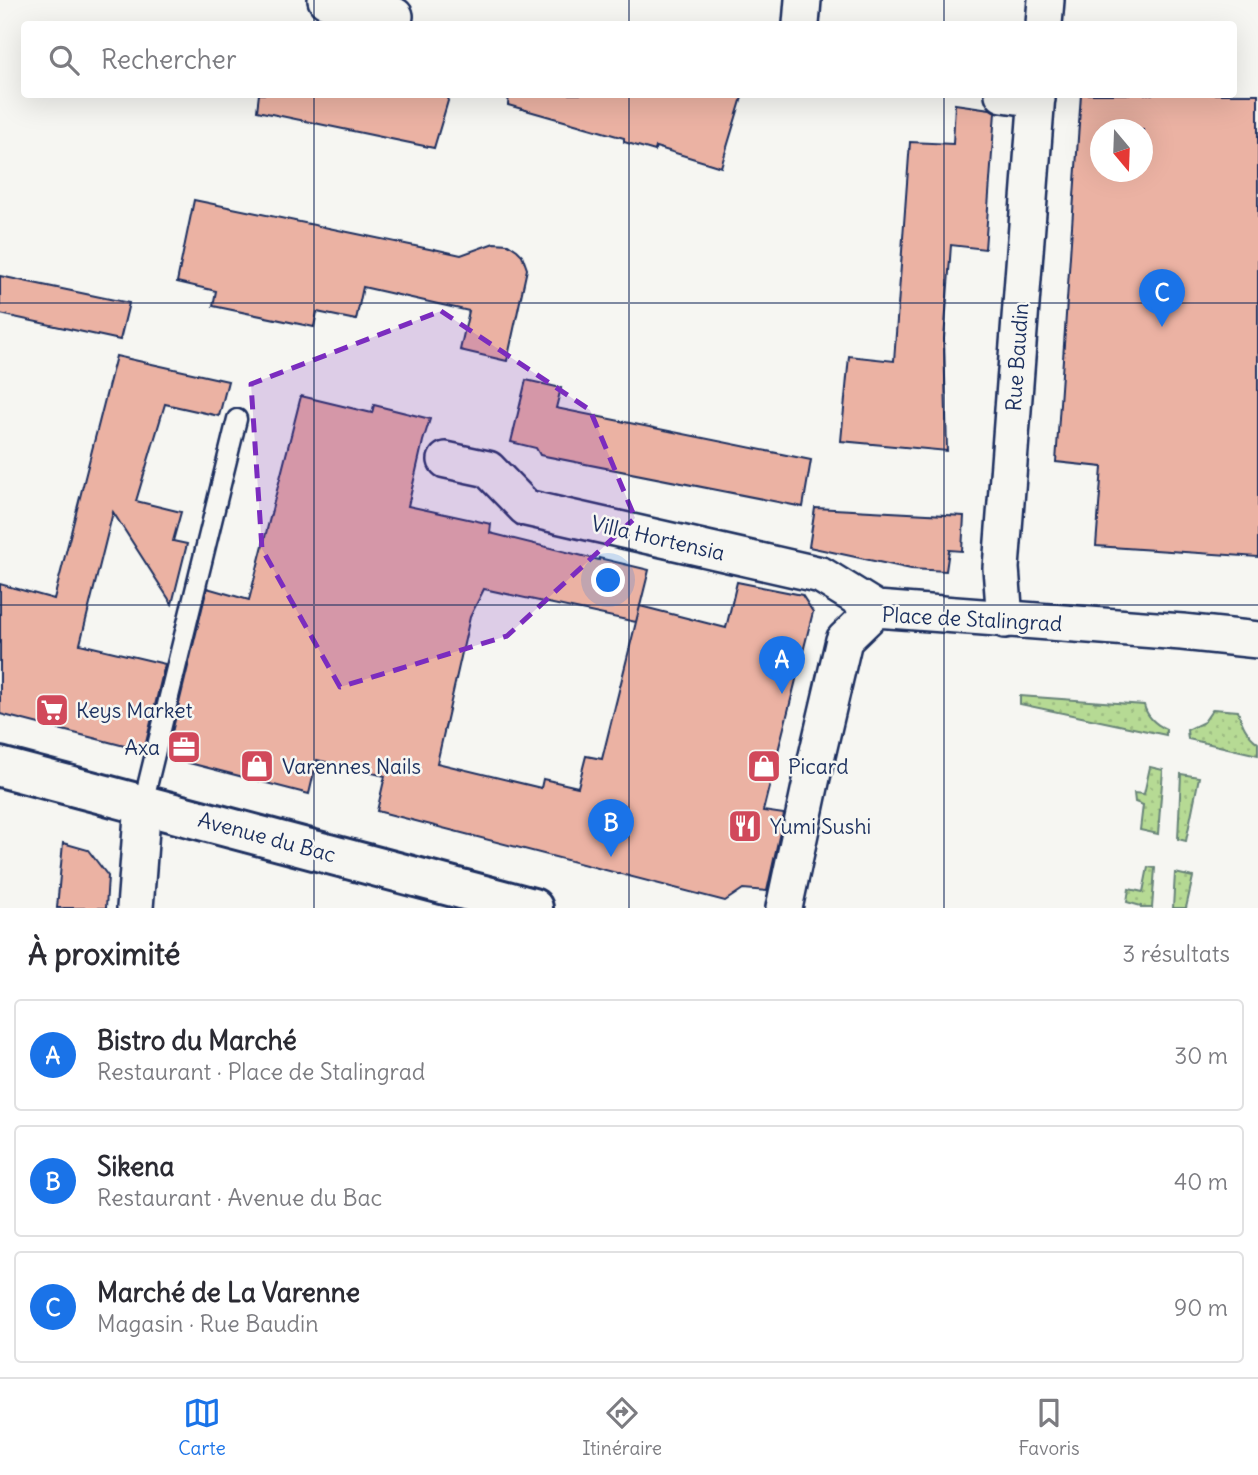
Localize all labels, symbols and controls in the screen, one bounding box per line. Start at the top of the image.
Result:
search box [21,21,1237,98]
icon: search [45,41,83,79]
text: Rechercher [101,43,237,76]
north arrow [1090,119,1153,182]
pin: C [1139,269,1185,327]
street label: Rue Baudin [1000,302,1034,412]
street label: Villa Hortensia [589,510,727,566]
your location [591,563,625,597]
street label: Place de Stalingrad [881,601,1063,637]
pin: A [759,636,805,694]
supermarket icon: Keys Market [33,691,71,729]
place label: Keys Market [76,697,193,724]
office icon: Axa [165,728,203,766]
place label: Axa [125,734,160,761]
shop icon: Varennes Nails [238,747,276,785]
shop icon: Picard [745,747,783,785]
place label: Varennes Nails [282,753,421,780]
place label: Picard [788,753,849,780]
pin: B [588,799,634,857]
street label: Avenue du Bac [195,806,339,868]
restaurant icon: Yumi Sushi [726,807,764,845]
place label: Yumi Sushi [770,813,871,840]
text: À proximité [28,935,180,973]
text: 3 résultats [1122,939,1230,968]
text: Bistro du Marché [97,1024,297,1057]
text: A [46,1041,60,1070]
text: 30 m [1174,1041,1228,1070]
text: Restaurant · Place de Stalingrad [97,1057,425,1086]
text: Sikena [97,1150,174,1183]
text: B [45,1167,61,1196]
text: 40 m [1174,1167,1228,1196]
text: Restaurant · Avenue du Bac [97,1183,382,1212]
text: Marché de La Varenne [97,1276,360,1309]
text: C [45,1293,61,1322]
text: 90 m [1174,1293,1228,1322]
text: Magasin · Rue Baudin [97,1309,319,1338]
tab: Carte [178,1394,226,1460]
tab: Itinéraire [582,1394,662,1460]
tab: Favoris [1018,1394,1080,1460]

